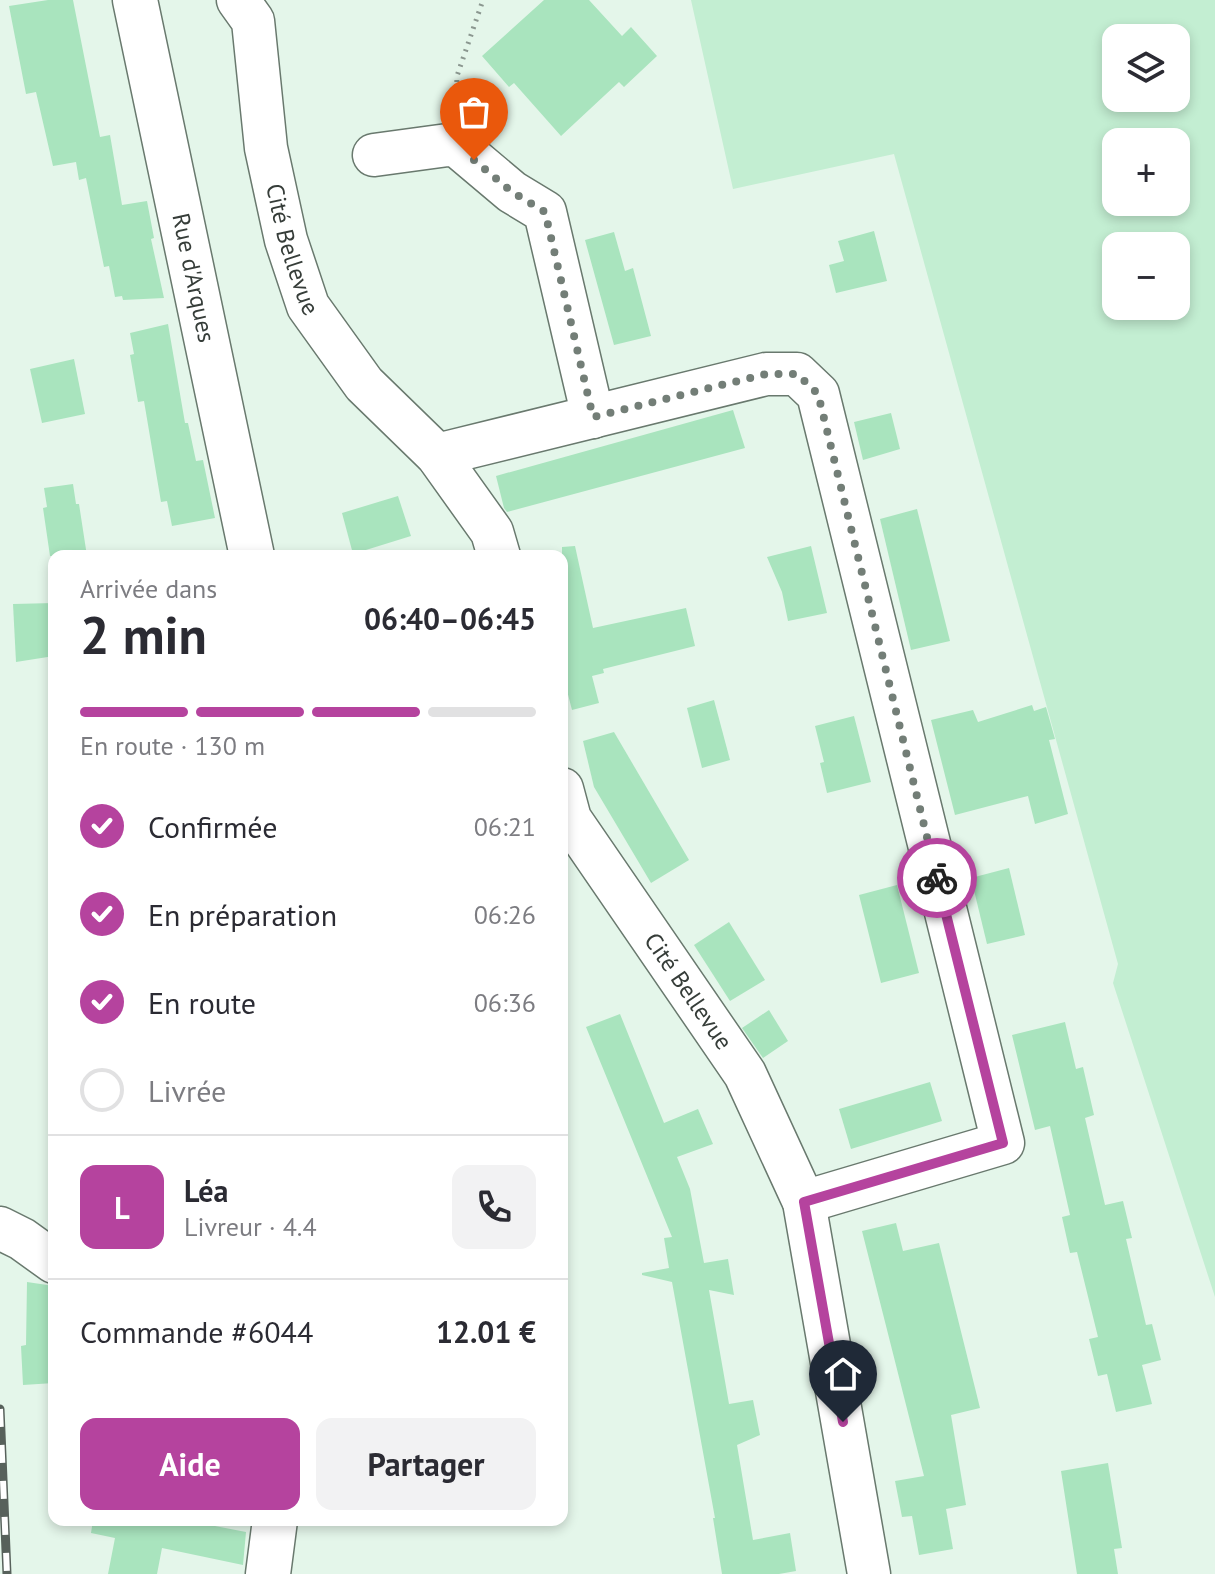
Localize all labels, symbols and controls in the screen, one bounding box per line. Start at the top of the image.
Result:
map controls [1102,24,1190,320]
button: layers [1102,24,1190,112]
pin [440,78,508,160]
icon: bag [452,90,496,134]
button: + [1102,128,1190,216]
street label: Cité Bellevue [259,181,326,322]
street label: Rue d'Arques [165,210,223,345]
button: − [1102,232,1190,320]
text: Arrivée dans [80,572,217,605]
text: 06:40–06:45 [364,599,536,638]
text: 2 min [80,601,207,668]
text: En route · 130 m [80,729,265,762]
icon: check [80,804,124,848]
text: Confirmée [148,807,277,846]
text: 06:21 [474,810,536,843]
courier [897,838,977,918]
icon: bike [915,856,959,900]
icon: check [80,892,124,936]
text: En préparation [148,895,337,934]
text: 06:26 [474,898,536,931]
street label: Cité Bellevue [638,926,740,1056]
icon: check [80,980,124,1024]
text: En route [148,983,256,1022]
text: 06:36 [474,986,536,1019]
text: Livrée [148,1071,226,1110]
button: phone [452,1165,536,1249]
text: Léa [184,1171,229,1210]
text: L [114,1188,130,1227]
text: Livreur · 4.4 [184,1210,317,1243]
text: Commande #6044 [80,1312,313,1351]
text: 12.01 € [436,1312,536,1351]
pin [809,1340,877,1422]
icon: home [821,1352,865,1396]
button: Aide [80,1418,300,1510]
button: Partager [316,1418,536,1510]

